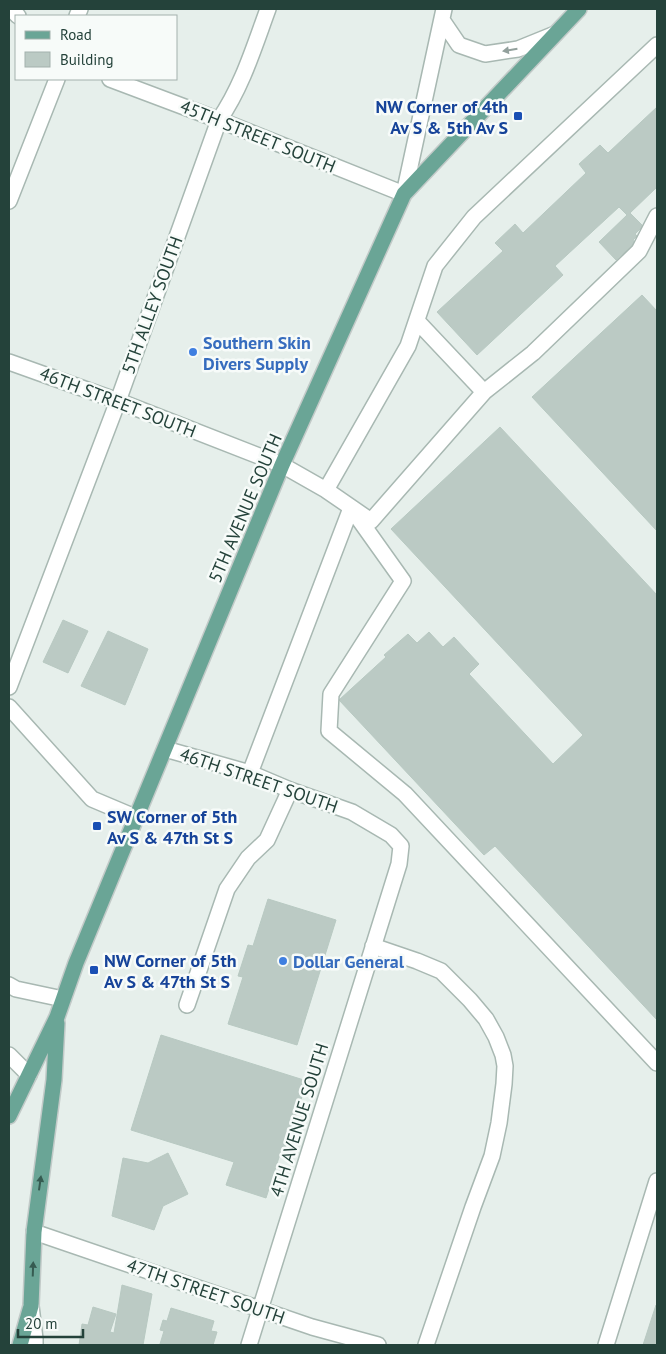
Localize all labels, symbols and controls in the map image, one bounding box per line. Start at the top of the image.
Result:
legend [15,15,178,80]
text: Road [60,25,92,44]
one-way arrow [501,47,517,55]
text: Building [60,50,114,69]
street label: 45TH STREET SOUTH [177,94,339,178]
place label: NW Corner of 4th Av S & 5th Av S [376,95,508,139]
marker: NW Corner of 4th Av S & 5th Av S [512,110,524,122]
street label: 5TH ALLEY SOUTH [116,233,188,377]
place label: Southern Skin Divers Supply [203,331,311,375]
marker: Southern Skin Divers Supply [187,346,199,358]
street label: 46TH STREET SOUTH [36,362,200,442]
street label: 5TH AVENUE SOUTH [203,430,287,586]
street label: 46TH STREET SOUTH [177,742,341,818]
place label: SW Corner of 5th Av S & 47th St S [107,805,237,849]
marker: SW Corner of 5th Av S & 47th St S [91,820,103,832]
place label: NW Corner of 5th Av S & 47th St S [104,949,236,993]
place label: Dollar General [293,950,405,973]
marker: Dollar General [277,955,289,967]
marker: NW Corner of 5th Av S & 47th St S [88,964,100,976]
street label: 4TH AVENUE SOUTH [265,1040,333,1200]
one-way arrow [37,1175,45,1191]
street label: 47TH STREET SOUTH [124,1253,288,1329]
one-way arrow [29,1261,37,1277]
scale bar [18,1306,82,1338]
text: 20 m [25,1314,58,1333]

